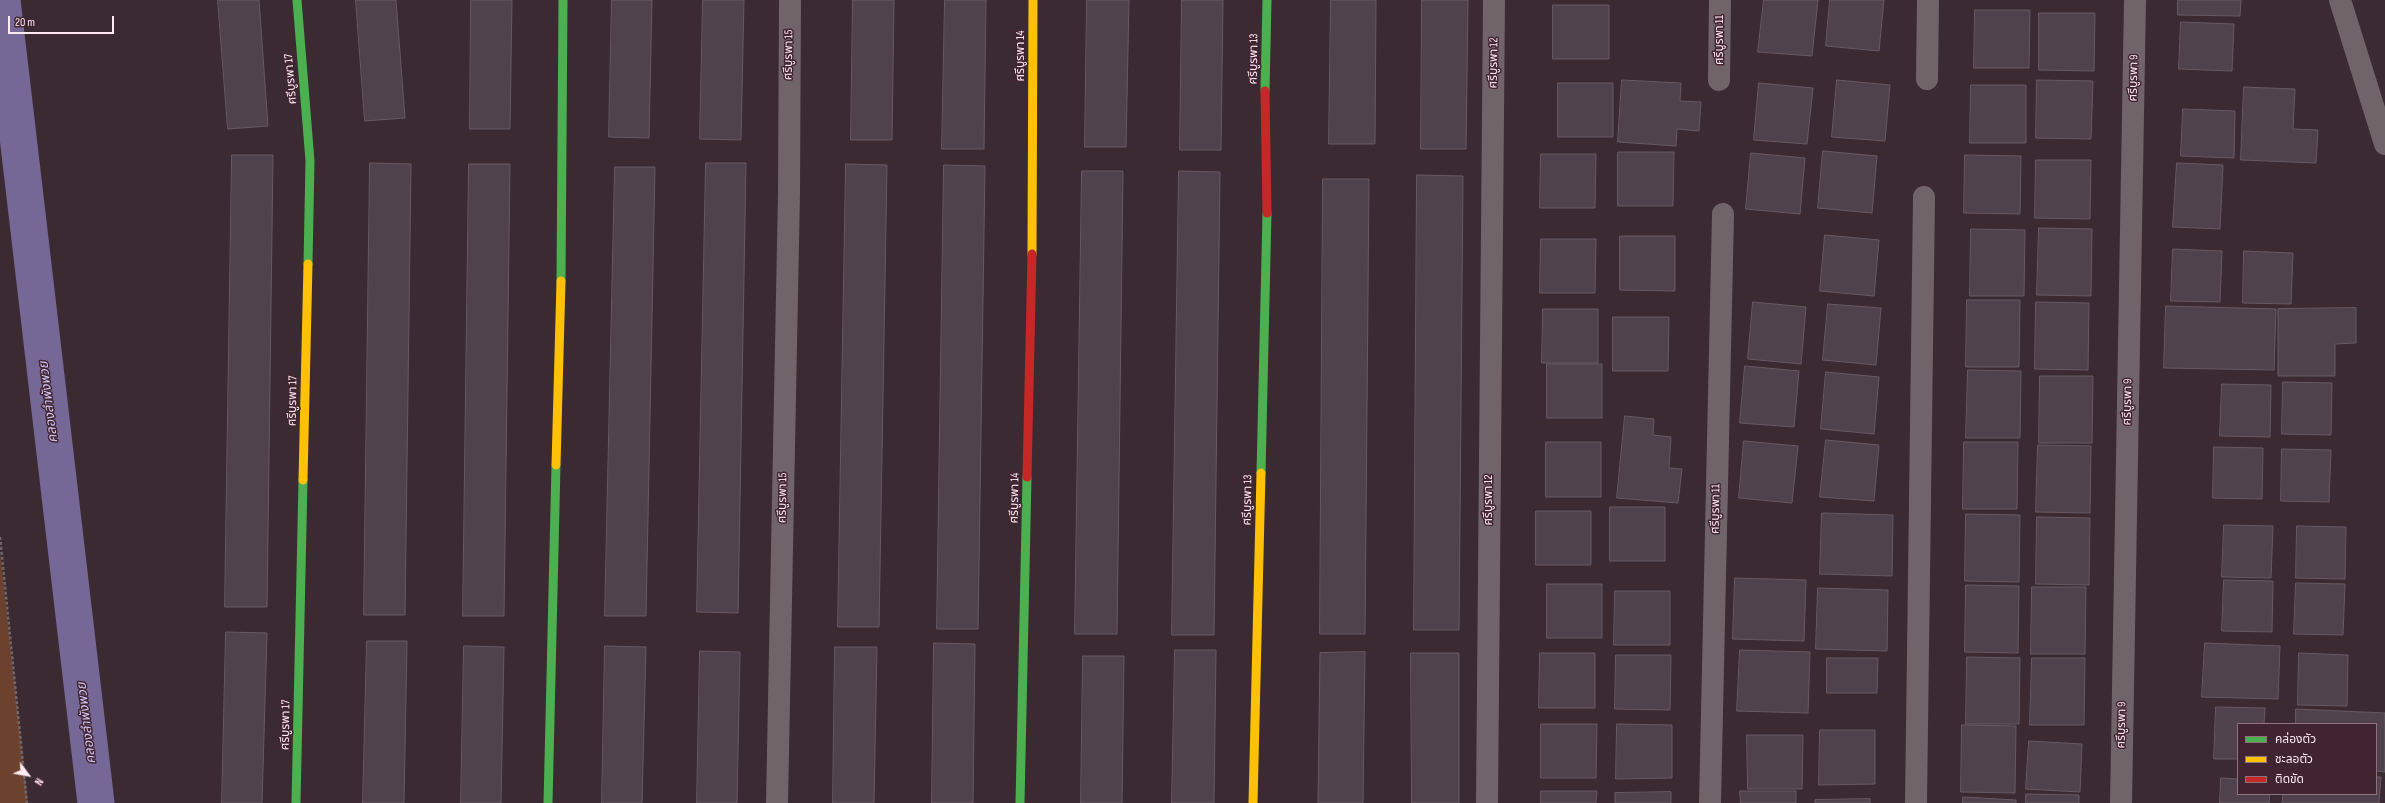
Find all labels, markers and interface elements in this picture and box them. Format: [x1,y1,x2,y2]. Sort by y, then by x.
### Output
scale bar [10,8,116,34]
text: 20 m [15,15,35,30]
street label: ศรีบูรพา 11 [1713,15,1727,65]
street label: ศรีบูรพา 15 [781,30,797,80]
street label: ศรีบูรพา 14 [1014,31,1028,81]
street label: ศรีบูรพา 13 [1246,33,1262,85]
street label: ศรีบูรพา 12 [1486,37,1502,89]
street label: ศรีบูรพา 17 [282,53,300,105]
street label: ศรีบูรพา 9 [2126,54,2142,102]
water label: คลองลำพังพวย [36,360,62,444]
street label: ศรีบูรพา 17 [285,376,301,426]
street label: ศรีบูรพา 9 [2120,378,2136,426]
street label: ศรีบูรพา 14 [1007,472,1023,524]
street label: ศรีบูรพา 15 [775,473,791,523]
street label: ศรีบูรพา 13 [1240,474,1256,526]
street label: ศรีบูรพา 12 [1482,475,1496,525]
street label: ศรีบูรพา 11 [1708,484,1724,534]
water label: คลองลำพังพวย [74,681,100,765]
street label: ศรีบูรพา 17 [278,700,294,750]
street label: ศรีบูรพา 9 [2114,701,2130,749]
legend [2237,723,2377,795]
text: คล่องตัว [2275,732,2316,747]
text: ชะลอตัว [2275,752,2313,767]
north arrow [8,755,48,795]
text: ติดขัด [2275,772,2304,787]
text: N [32,776,46,788]

